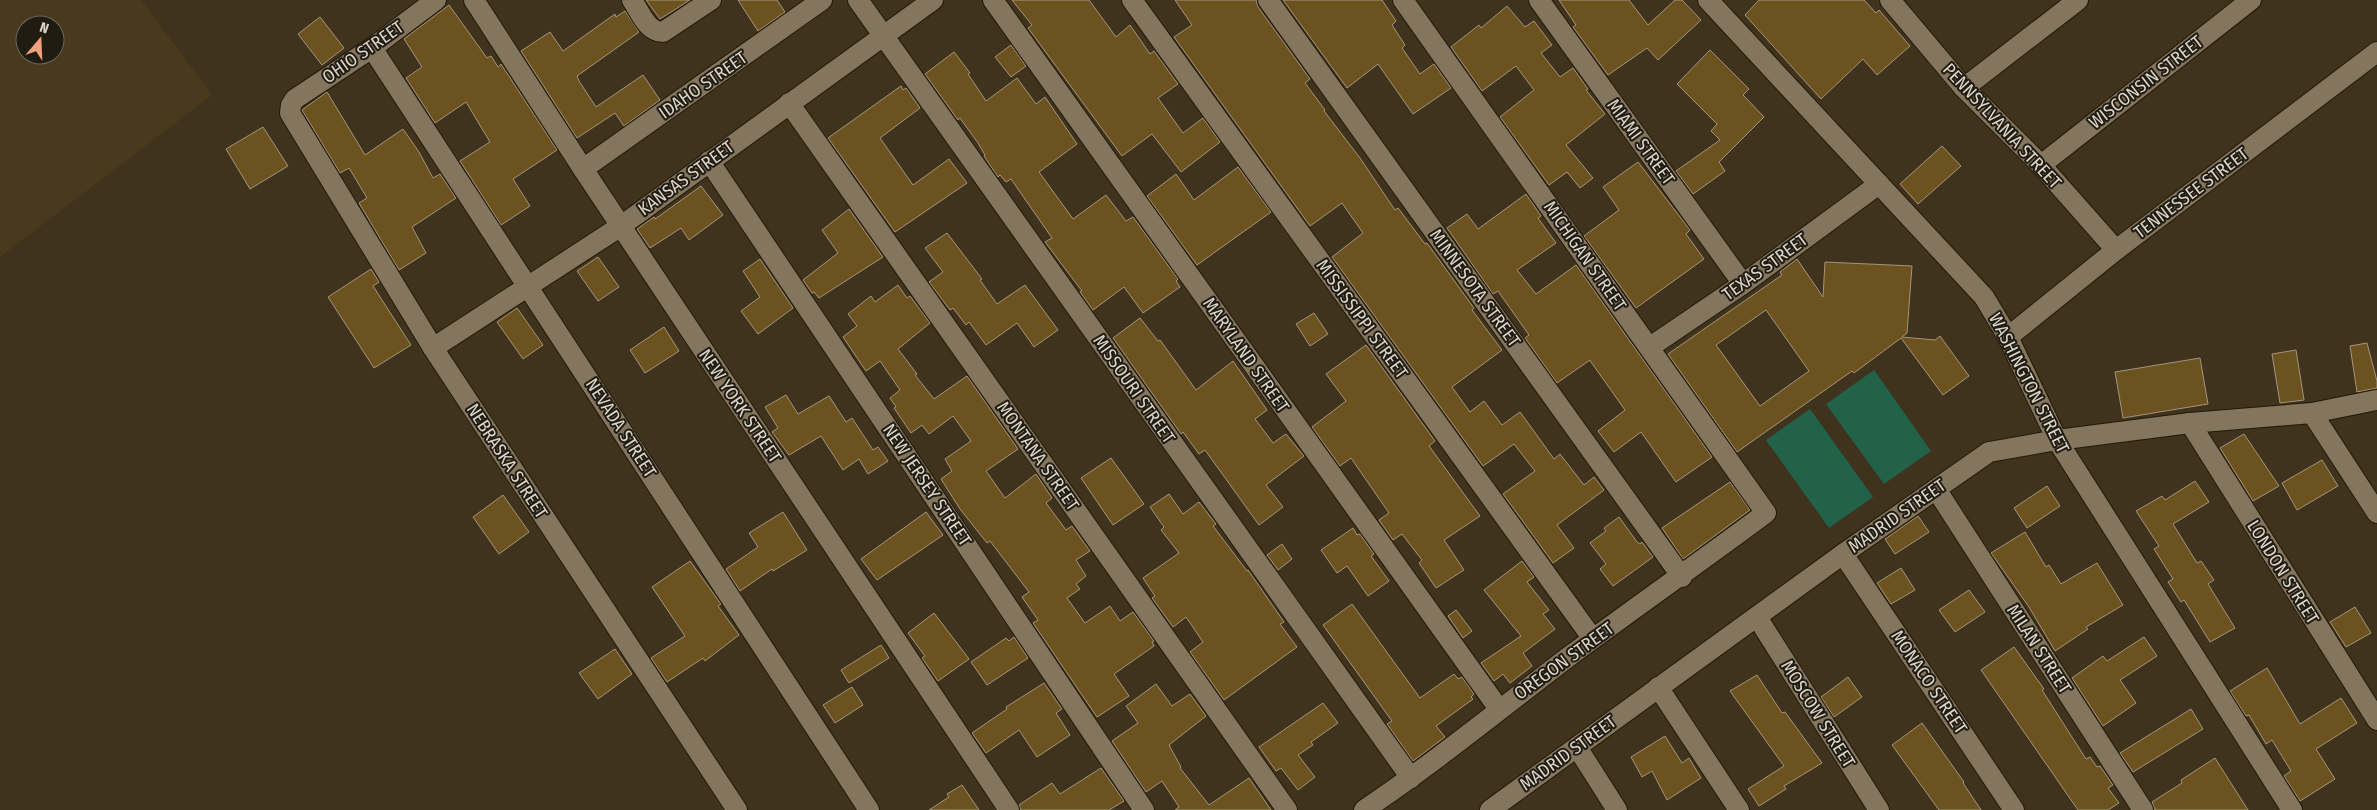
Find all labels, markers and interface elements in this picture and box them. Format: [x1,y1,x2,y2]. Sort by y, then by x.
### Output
north arrow [15,15,65,65]
street label: OHIO STREET [318,16,408,88]
text: N [37,19,51,38]
street label: WISCONSIN STREET [2085,30,2208,133]
street label: IDAHO STREET [655,46,752,123]
street label: PENNSYLVANIA STREET [1938,59,2066,194]
street label: MIAMI STREET [1603,95,1680,190]
street label: KANSAS STREET [634,135,739,220]
street label: TENNESSEE STREET [2129,142,2253,243]
street label: MICHIGAN STREET [1539,197,1631,316]
street label: MINNESOTA STREET [1425,225,1526,352]
street label: TEXAS STREET [1718,228,1812,305]
street label: MISSISSIPPI STREET [1311,255,1413,383]
street label: MARYLAND STREET [1198,293,1294,417]
street label: WASHINGTON STREET [1984,309,2074,457]
street label: MISSOURI STREET [1088,330,1180,448]
street label: NEW YORK STREET [694,345,786,468]
street label: NEVADA STREET [581,374,662,482]
street label: MONTANA STREET [992,397,1084,515]
street label: NEBRASKA STREET [462,399,553,523]
street label: NEW JERSEY STREET [878,420,976,551]
street label: MADRID STREET [1844,474,1950,558]
street label: LONDON STREET [2242,516,2324,629]
street label: MILAN STREET [2002,600,2076,698]
street label: OREGON STREET [1510,617,1619,705]
street label: MONACO STREET [1886,626,1972,739]
street label: MOSCOW STREET [1776,656,1860,772]
street label: MADRID STREET [1515,710,1621,795]

